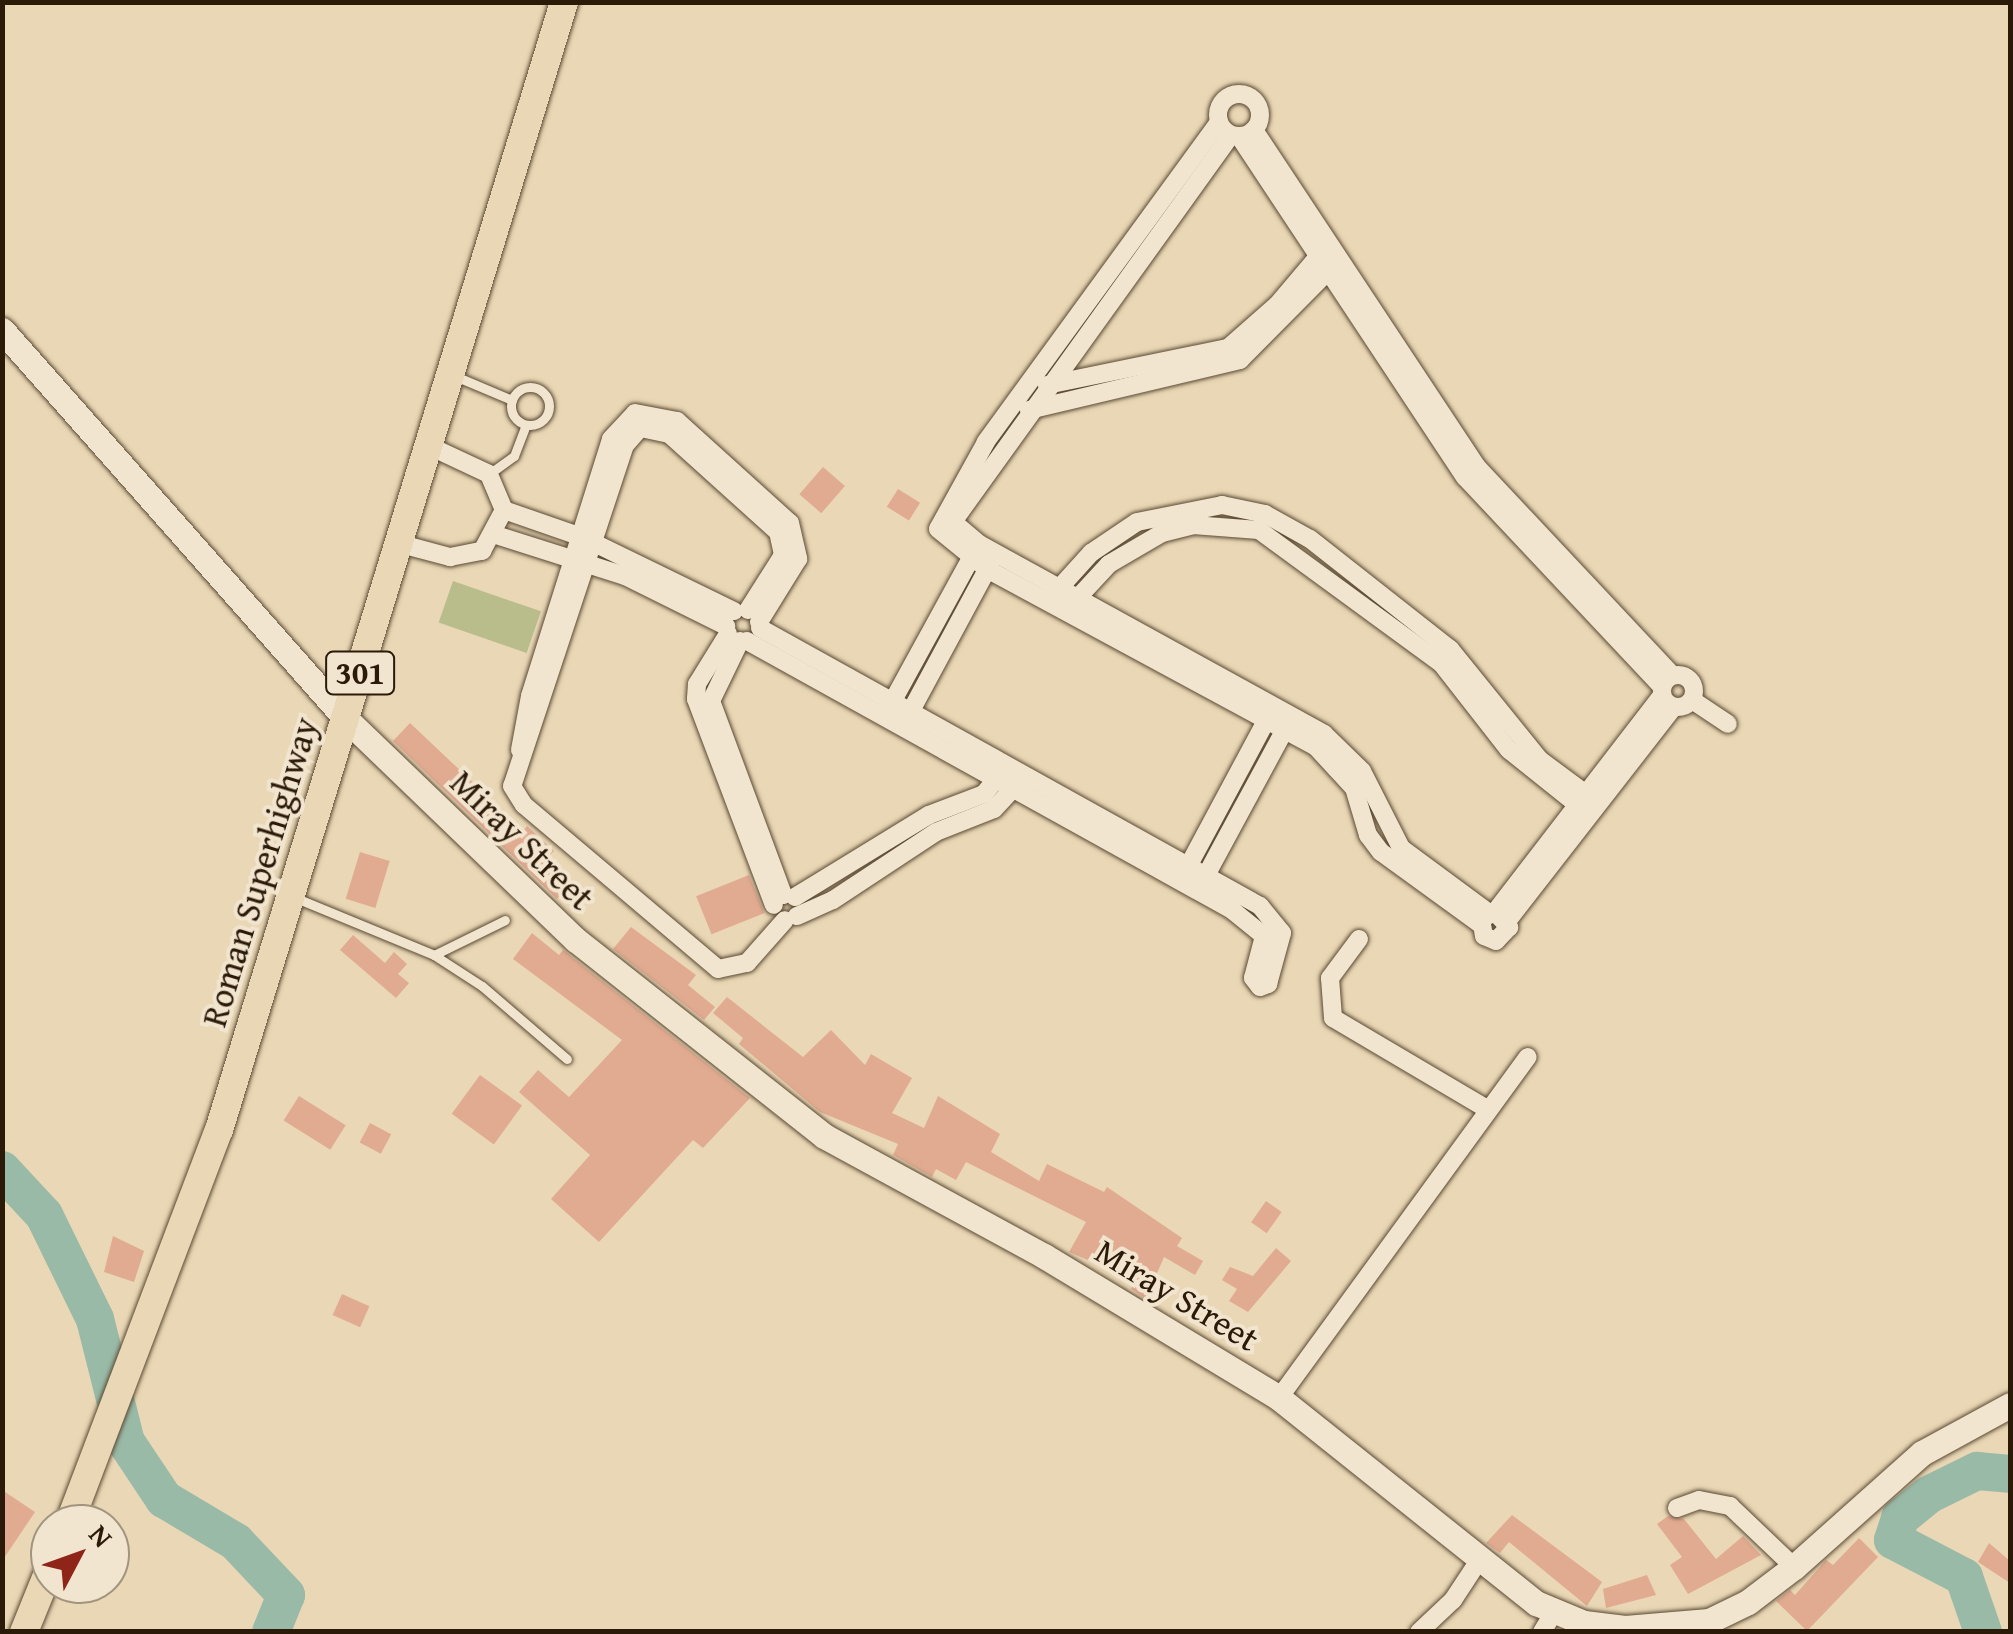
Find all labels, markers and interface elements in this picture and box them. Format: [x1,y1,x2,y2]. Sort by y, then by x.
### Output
road number: 301 [325,646,395,700]
street label: Roman Superhighway [193,712,327,1032]
street label: Miray Street [442,761,602,919]
street label: Miray Street [1088,1230,1266,1360]
north arrow [30,1504,130,1604]
text: N [80,1515,123,1556]

